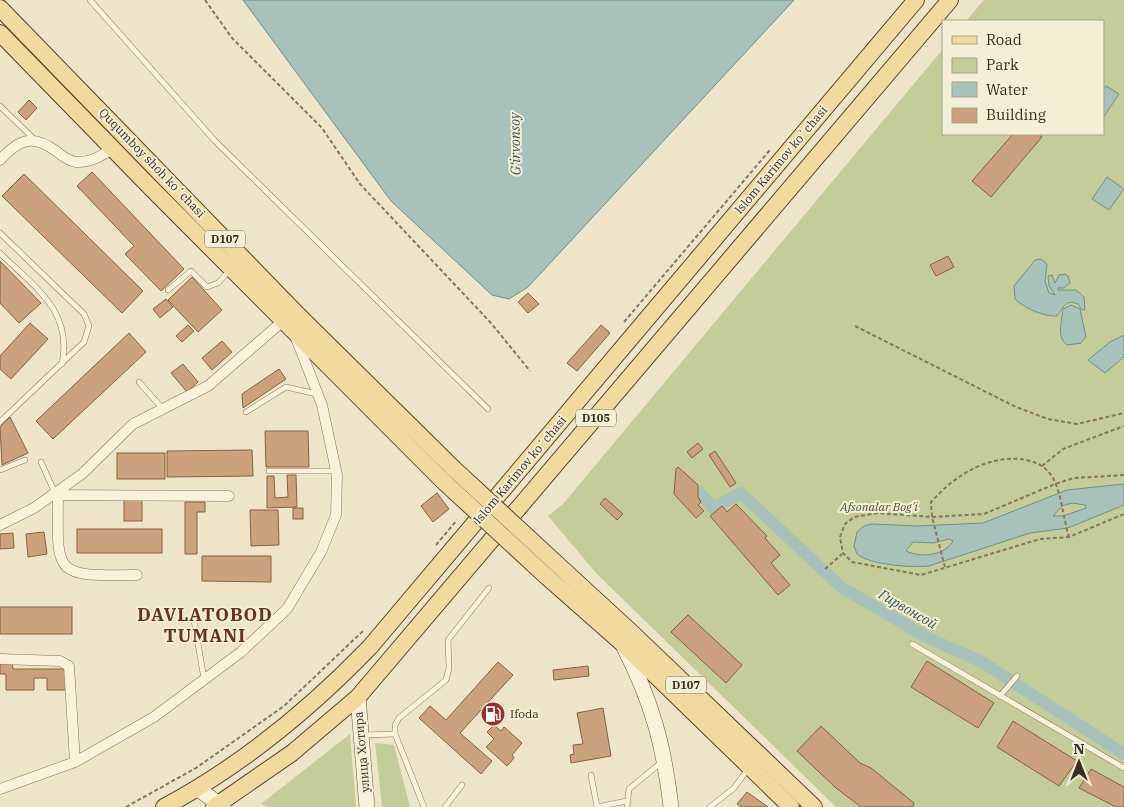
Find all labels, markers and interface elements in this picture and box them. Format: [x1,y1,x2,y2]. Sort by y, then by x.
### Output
legend [942,20,1104,135]
text: Road [986,30,1022,49]
text: Park [986,55,1019,74]
text: Water [986,80,1028,99]
street label: Islom Karimov koʻchasi [731,102,830,217]
street label: Ququmboy shoh koʻchasi [96,105,209,221]
text: Building [986,105,1046,124]
water label: G‘irvonsoy [505,111,525,175]
road number: D107 [205,230,245,248]
road number: D105 [576,409,616,426]
street label: Islom Karimov koʻchasi [470,412,569,527]
park label: Afsonalar Bog'i [839,499,918,514]
water label: Гирвонсой [875,585,941,633]
district label: DAVLATOBOD TUMANI [137,603,273,647]
road number: D107 [666,676,706,694]
fuel station icon: Ifoda [480,701,506,727]
place label: Ifoda [510,706,539,721]
street label: улица Хотира [350,711,373,793]
north arrow [1054,737,1104,787]
text: N [1073,740,1085,758]

